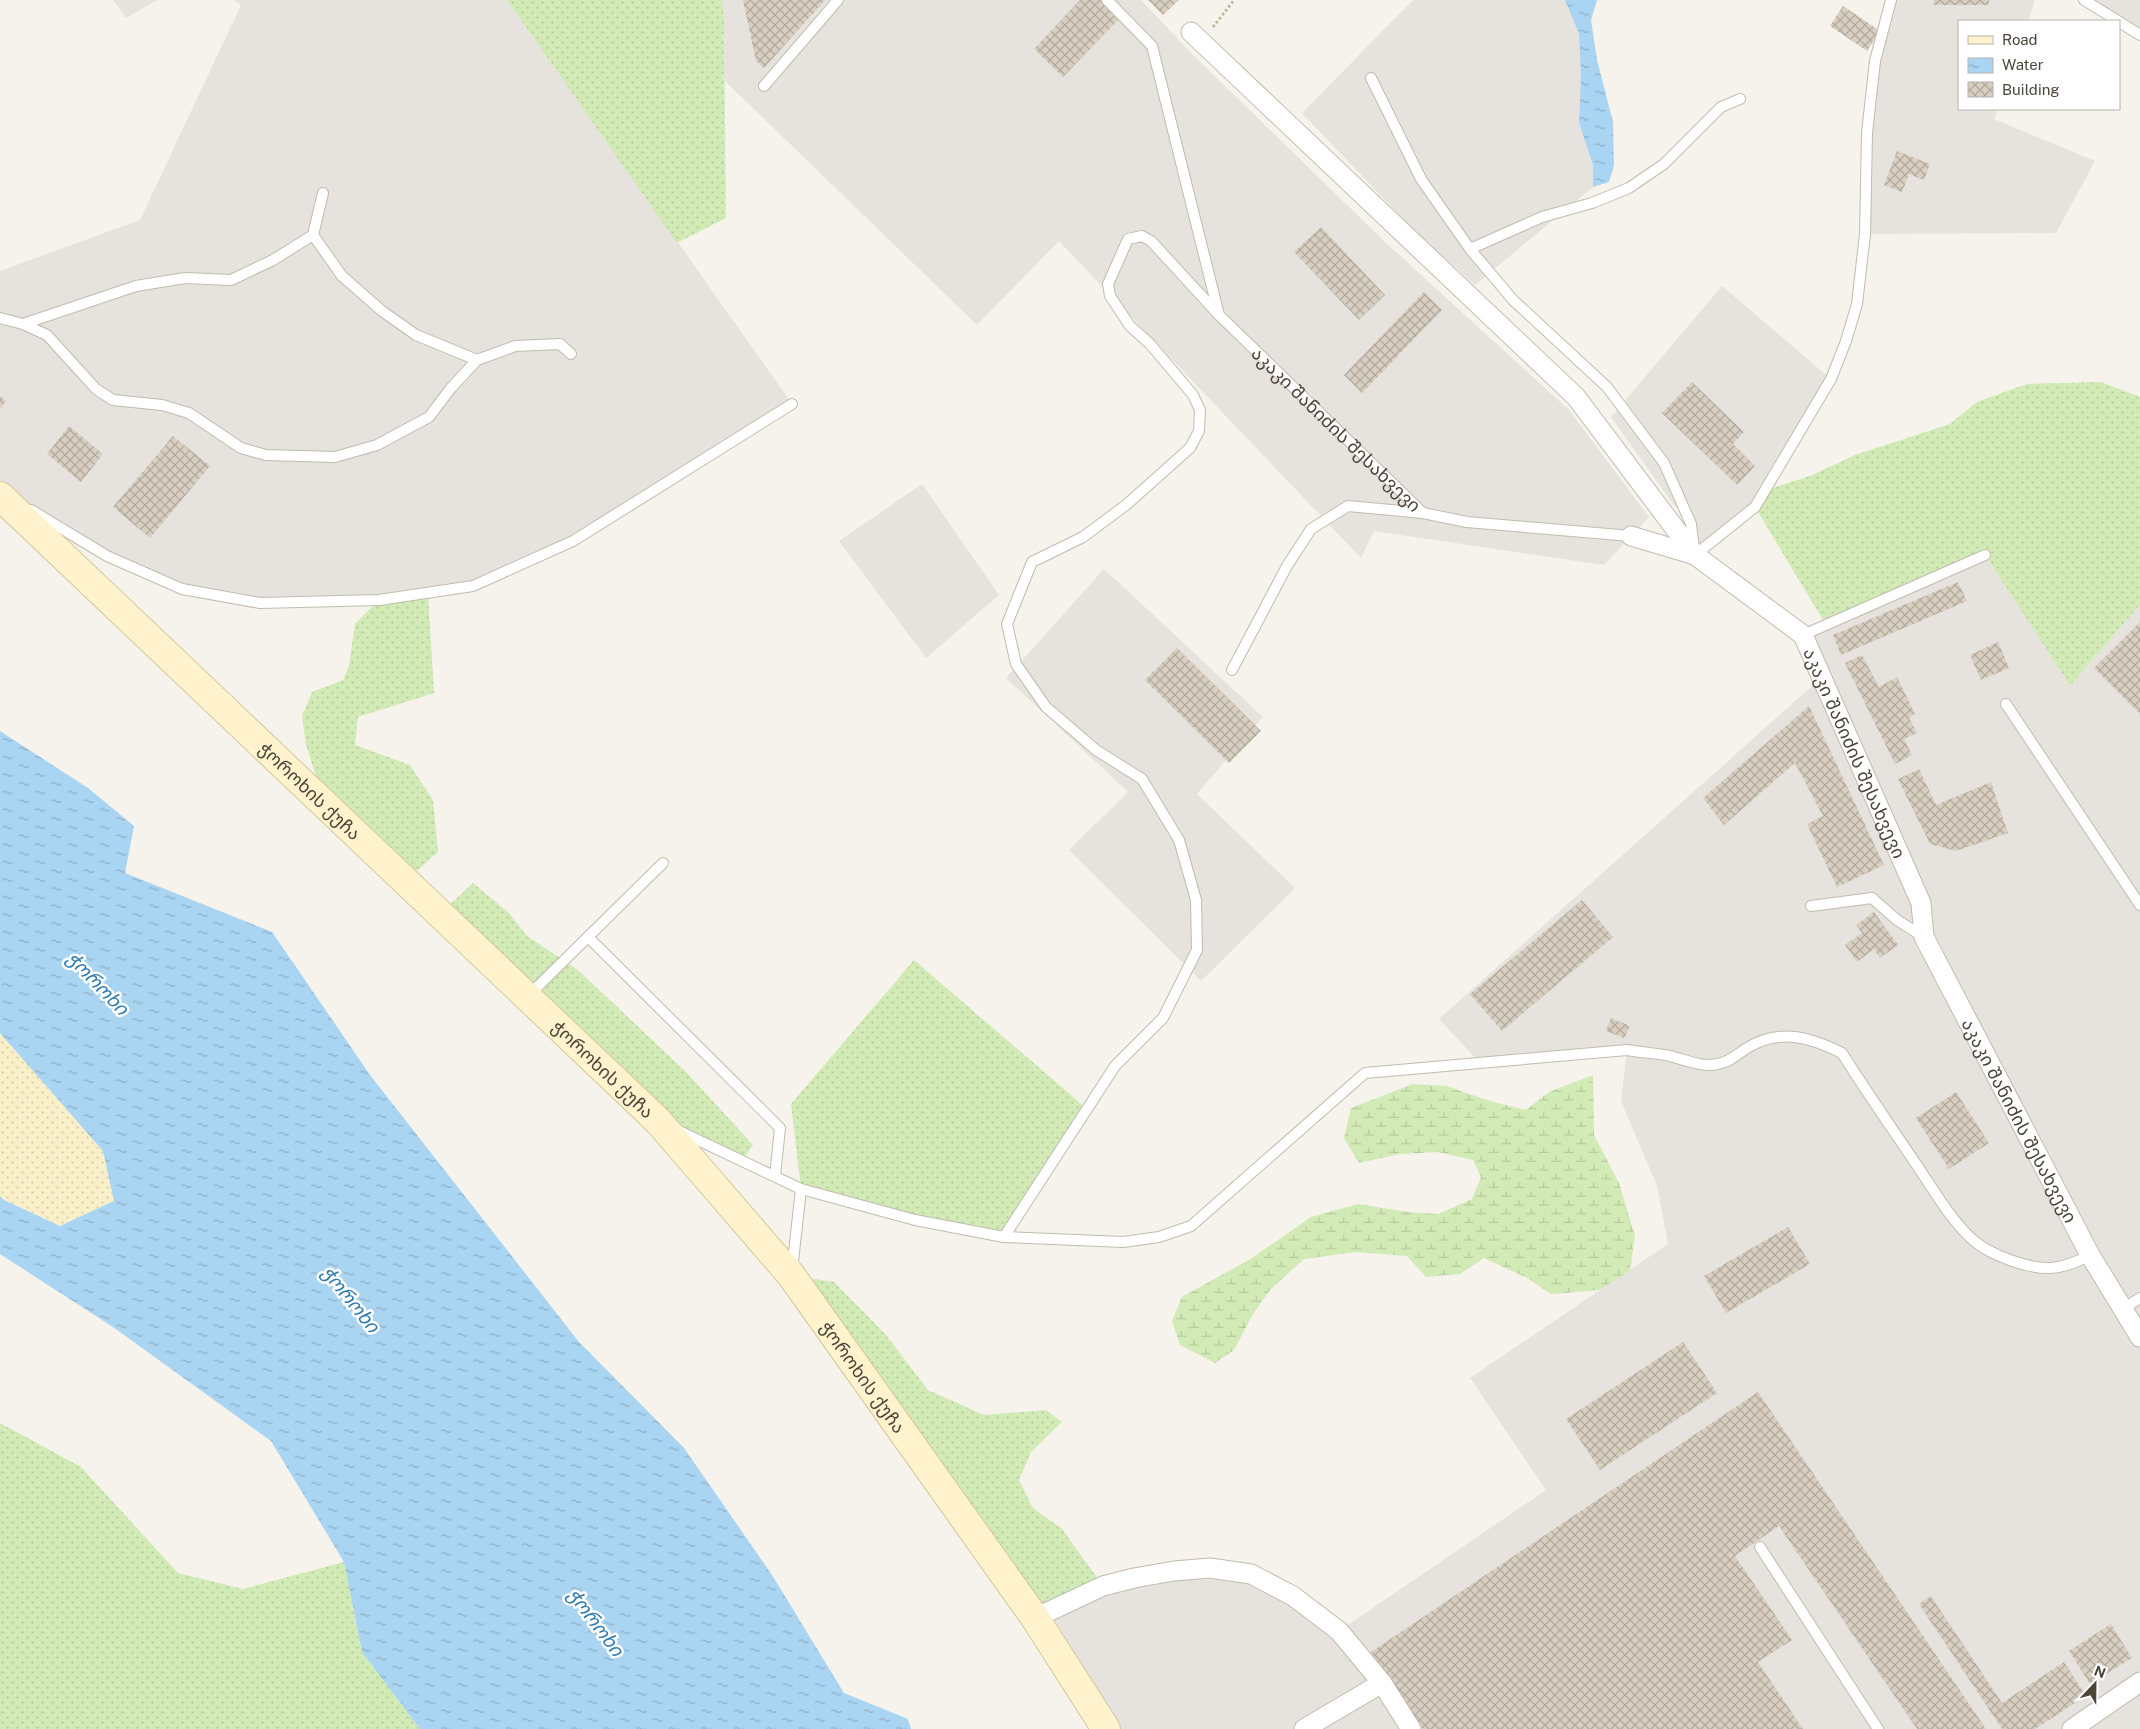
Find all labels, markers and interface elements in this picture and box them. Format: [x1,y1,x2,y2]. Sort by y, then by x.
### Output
legend [1958,20,2120,110]
text: Road [2002,31,2038,48]
text: Water [2002,56,2044,73]
text: Building [2002,81,2060,98]
street label: აკაკი შანიძის შესახვევი [1248,342,1425,516]
street label: აკაკი შანიძის შესახვევი [1799,645,1910,861]
street label: ჭოროხის ქუჩა [254,738,365,844]
water label: ჭოროხი [62,947,134,1021]
street label: აკაკი შანიძის შესახვევი [1958,1015,2082,1226]
street label: ჭოროხის ქუჩა [547,1016,658,1122]
water label: ჭოროხი [317,1261,385,1338]
street label: ჭოროხის ქუჩა [816,1317,910,1437]
water label: ჭოროხი [563,1584,629,1662]
north arrow [2070,1659,2120,1709]
text: N [2092,1662,2108,1681]

